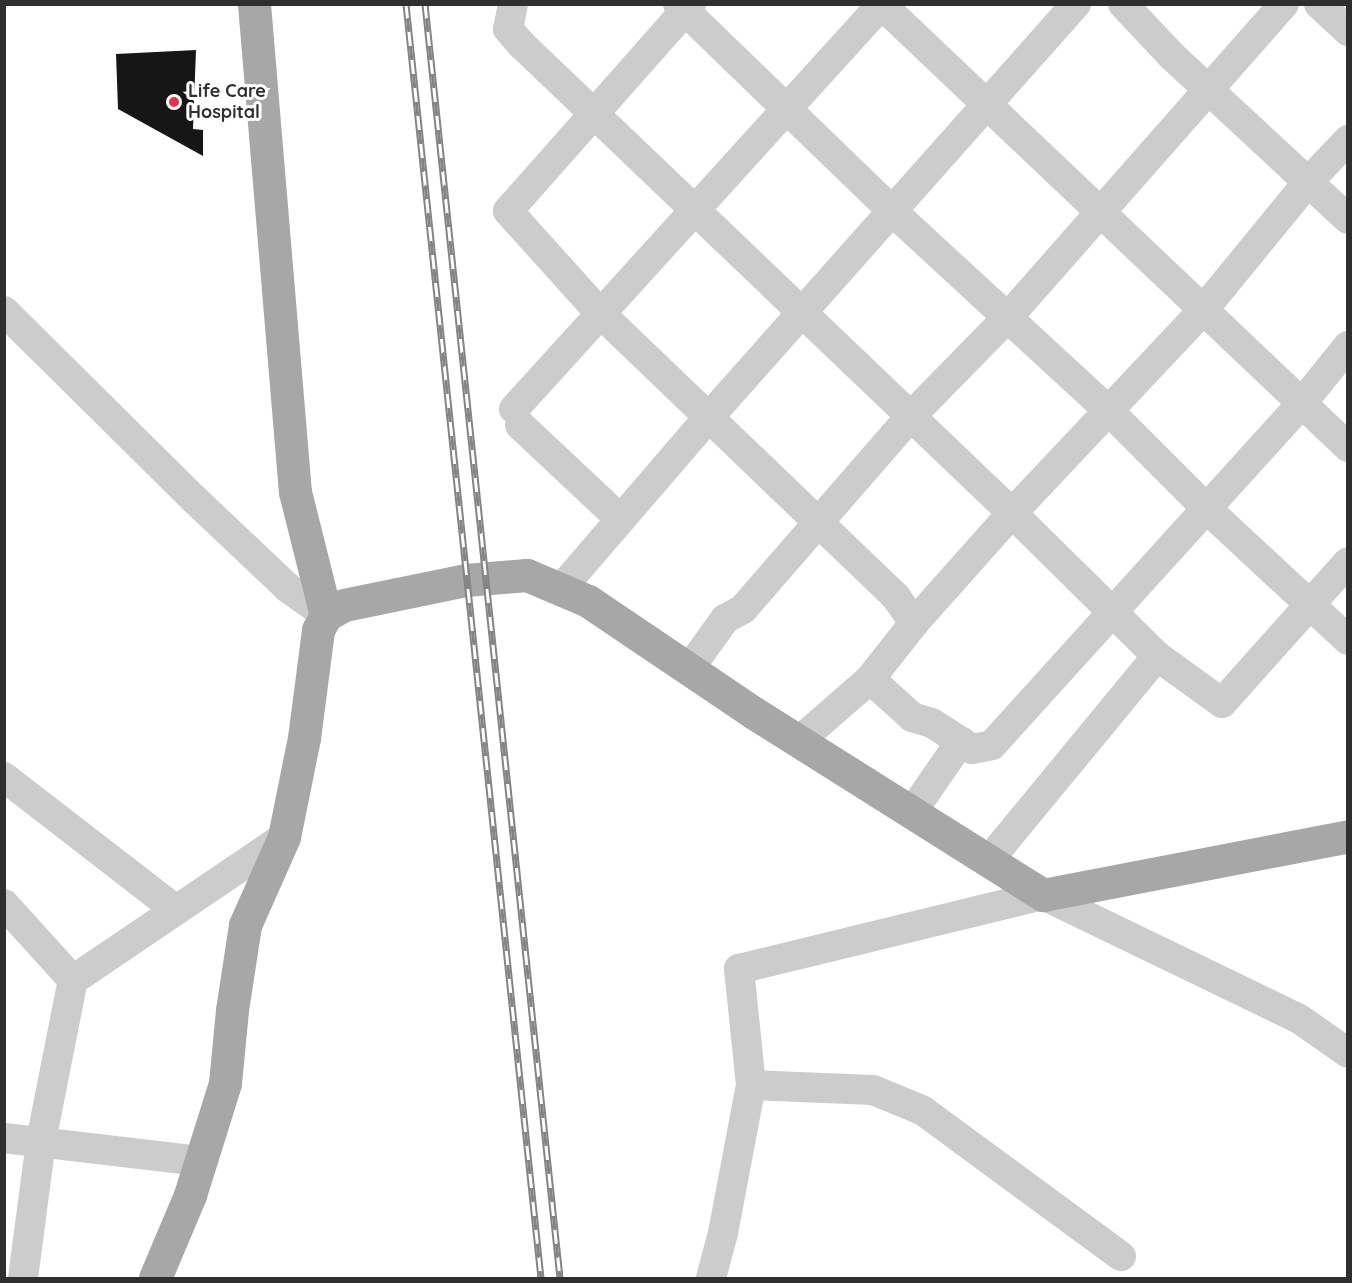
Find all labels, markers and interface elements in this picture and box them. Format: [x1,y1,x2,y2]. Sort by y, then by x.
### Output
place label: Life Care Hospital [188,81,266,124]
marker: Life Care Hospital [165,93,183,111]

